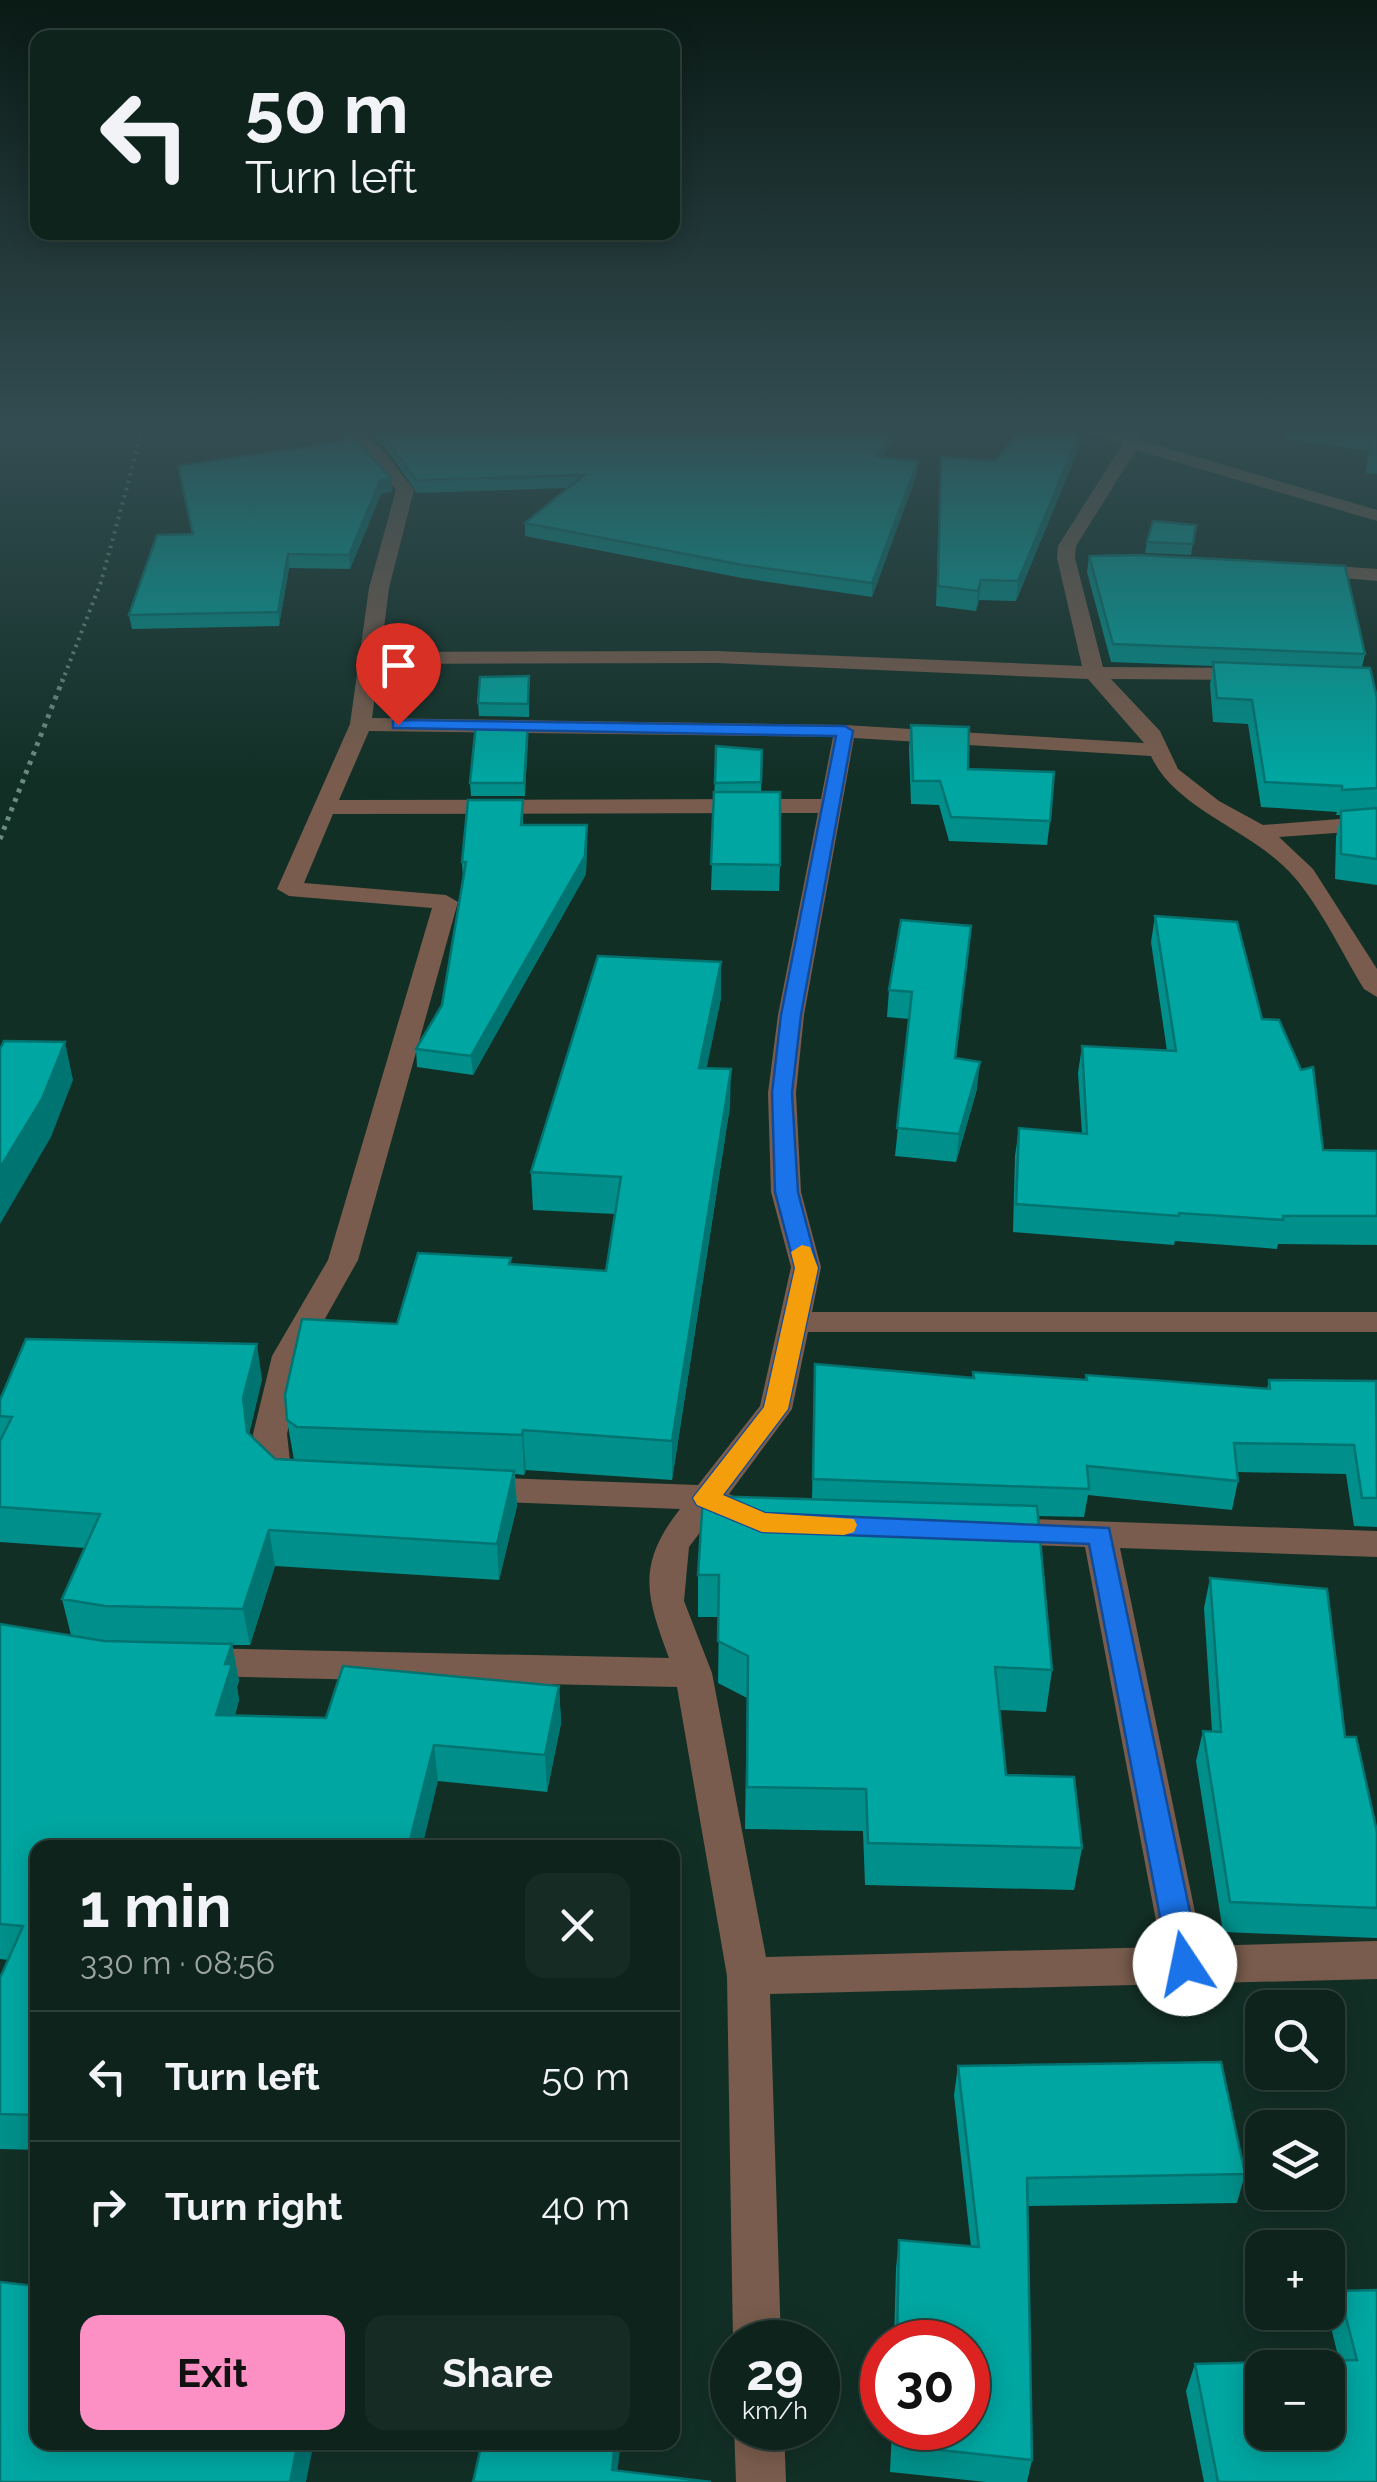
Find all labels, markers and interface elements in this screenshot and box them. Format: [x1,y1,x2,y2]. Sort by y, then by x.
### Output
text: 50 m [245,67,409,149]
icon: left [80,70,210,200]
text: Turn left [245,151,417,204]
pin [356,623,441,726]
icon: arrive [371,638,426,693]
text: 1 min [80,1871,231,1941]
button: close [525,1873,630,1978]
position arrow [1133,1912,1237,2016]
text: 330 m · 08:56 [80,1944,275,1981]
map controls [1245,1990,1345,2450]
button: search [1245,1990,1345,2090]
icon: left [80,2049,135,2104]
text: Turn left [165,2054,320,2099]
text: 50 m [541,2054,630,2099]
button: layers [1245,2110,1345,2210]
icon: right [80,2179,135,2234]
text: Turn right [165,2184,342,2229]
text: 40 m [541,2184,630,2229]
button: + [1245,2230,1345,2330]
button: Exit [80,2315,345,2430]
button: Share [365,2315,630,2430]
speed limit sign: 30 [860,2320,990,2450]
text: 29 [746,2343,804,2402]
button: − [1245,2350,1345,2450]
text: km/h [742,2395,808,2425]

